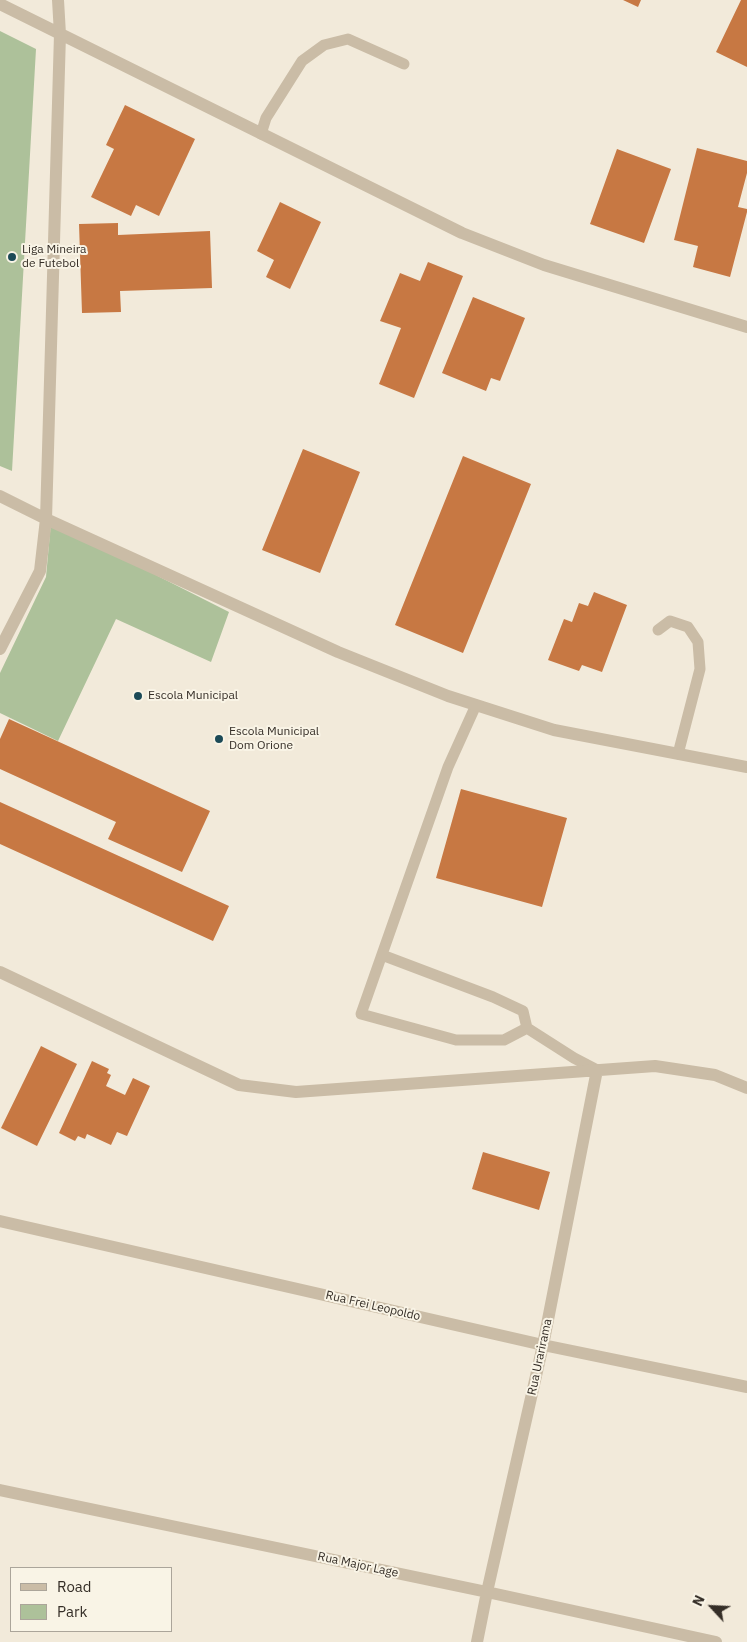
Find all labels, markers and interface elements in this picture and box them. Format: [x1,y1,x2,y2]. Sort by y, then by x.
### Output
place label: Liga Mineira de Futebol [22,243,86,271]
marker: Liga Mineira de Futebol [6,251,18,263]
place label: Escola Municipal [148,689,238,703]
marker: Escola Municipal [132,690,144,702]
place label: Escola Municipal Dom Orione [229,725,319,753]
marker: Escola Municipal Dom Orione [213,733,225,745]
street label: Rua Frei Leopoldo [324,1288,422,1324]
street label: Rua Urarirama [525,1318,555,1396]
street label: Rua Major Lage [316,1549,400,1581]
legend [10,1567,172,1632]
text: Road [57,1577,92,1596]
north arrow [687,1582,737,1632]
text: N [688,1592,709,1609]
text: Park [57,1602,87,1621]

